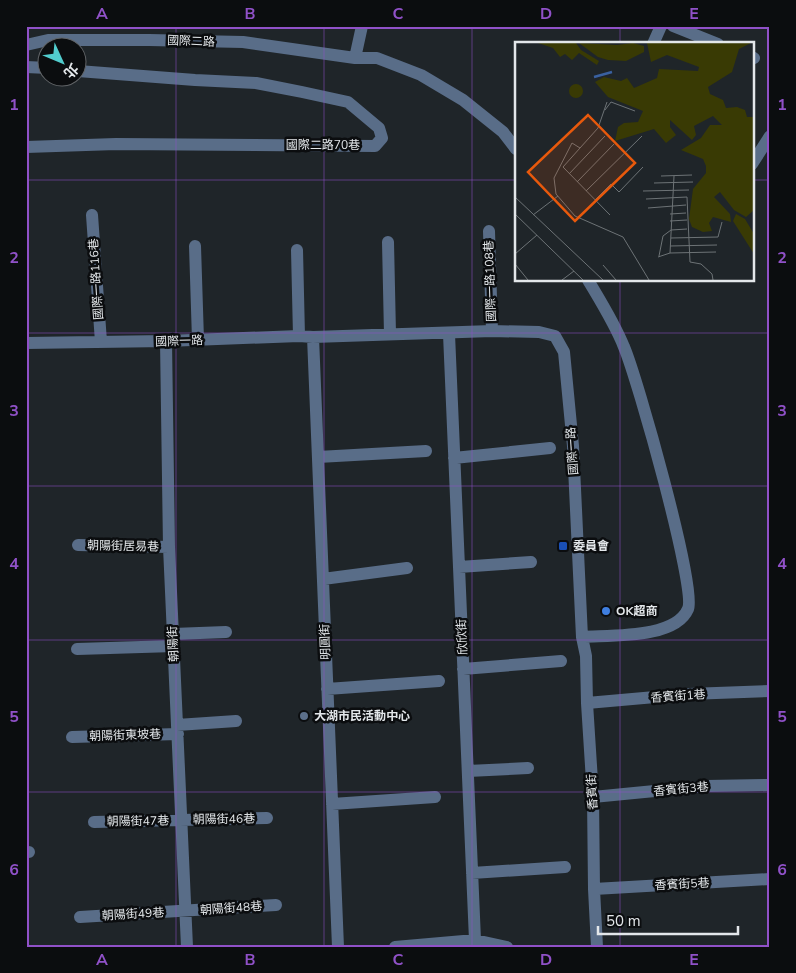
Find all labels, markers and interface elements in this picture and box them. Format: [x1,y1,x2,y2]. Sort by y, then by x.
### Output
text: A [96,3,108,25]
text: B [244,3,256,25]
text: C [393,3,404,25]
text: D [540,3,552,25]
text: E [689,3,699,25]
street label: 國際二路 [167,32,215,50]
north arrow [38,38,88,88]
inset map [515,42,754,281]
text: 北 [59,59,83,82]
text: 1 [9,94,19,116]
text: 1 [777,94,787,116]
street label: 國際二路70巷 [286,137,360,153]
street label: 國際一路116巷 [85,238,107,320]
street label: 國際一路108巷 [481,240,499,322]
text: 2 [9,247,19,269]
text: 2 [777,247,787,269]
street label: 國際一路 [155,332,203,350]
text: 3 [9,400,19,422]
text: 3 [777,400,787,422]
street label: 國際一路 [562,426,582,476]
street label: 朝陽街居易巷 [87,537,159,555]
place label: 委員會 [573,538,609,554]
marker: 委員會 [557,540,569,552]
text: 4 [9,553,19,575]
text: 4 [777,553,787,575]
place label: OK超商 [616,603,657,619]
marker: OK超商 [600,605,612,617]
street label: 欣欣街 [453,619,471,655]
street label: 明圓街 [316,624,334,660]
street label: 朝陽街 [164,626,182,662]
street label: 香賓街1巷 [650,686,706,706]
text: 5 [9,706,19,728]
text: 5 [777,706,787,728]
place label: 大湖市民活動中心 [314,708,410,724]
marker: 大湖市民活動中心 [298,710,310,722]
street label: 朝陽街東坡巷 [89,726,161,744]
street label: 香賓街 [583,774,601,810]
street label: 香賓街3巷 [653,779,709,799]
street label: 朝陽街46巷 [193,810,255,828]
street label: 朝陽街47巷 [107,812,169,830]
text: 6 [9,859,19,881]
text: 6 [777,859,787,881]
street label: 香賓街5巷 [654,875,710,893]
street label: 朝陽街48巷 [199,898,263,918]
scale bar [598,903,738,935]
street label: 朝陽街49巷 [101,904,165,924]
text: 50 m [606,911,641,931]
text: A [96,949,108,971]
text: B [244,949,256,971]
text: C [393,949,404,971]
text: D [540,949,552,971]
text: E [689,949,699,971]

